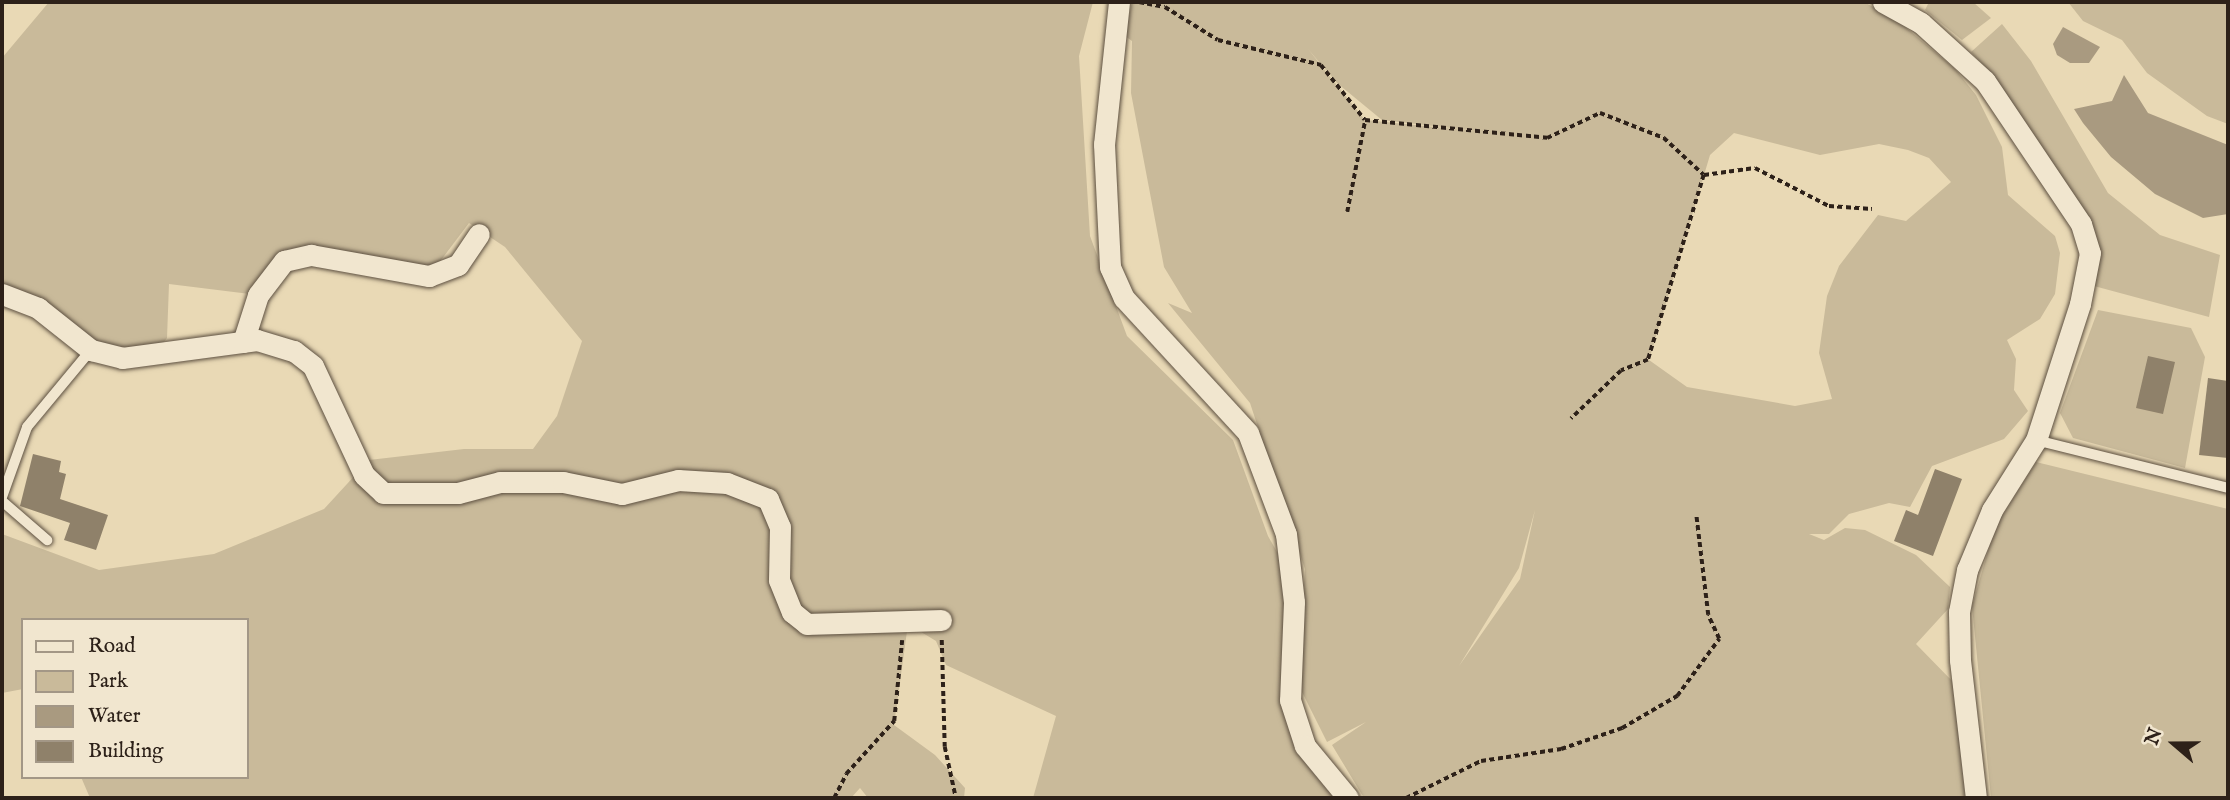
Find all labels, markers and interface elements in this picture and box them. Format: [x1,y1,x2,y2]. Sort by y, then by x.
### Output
legend [21,618,248,779]
text: Road [88,633,135,660]
text: Park [88,668,128,695]
text: Water [88,703,140,730]
north arrow [2139,709,2209,779]
text: N [2140,725,2168,749]
text: Building [88,738,163,765]

